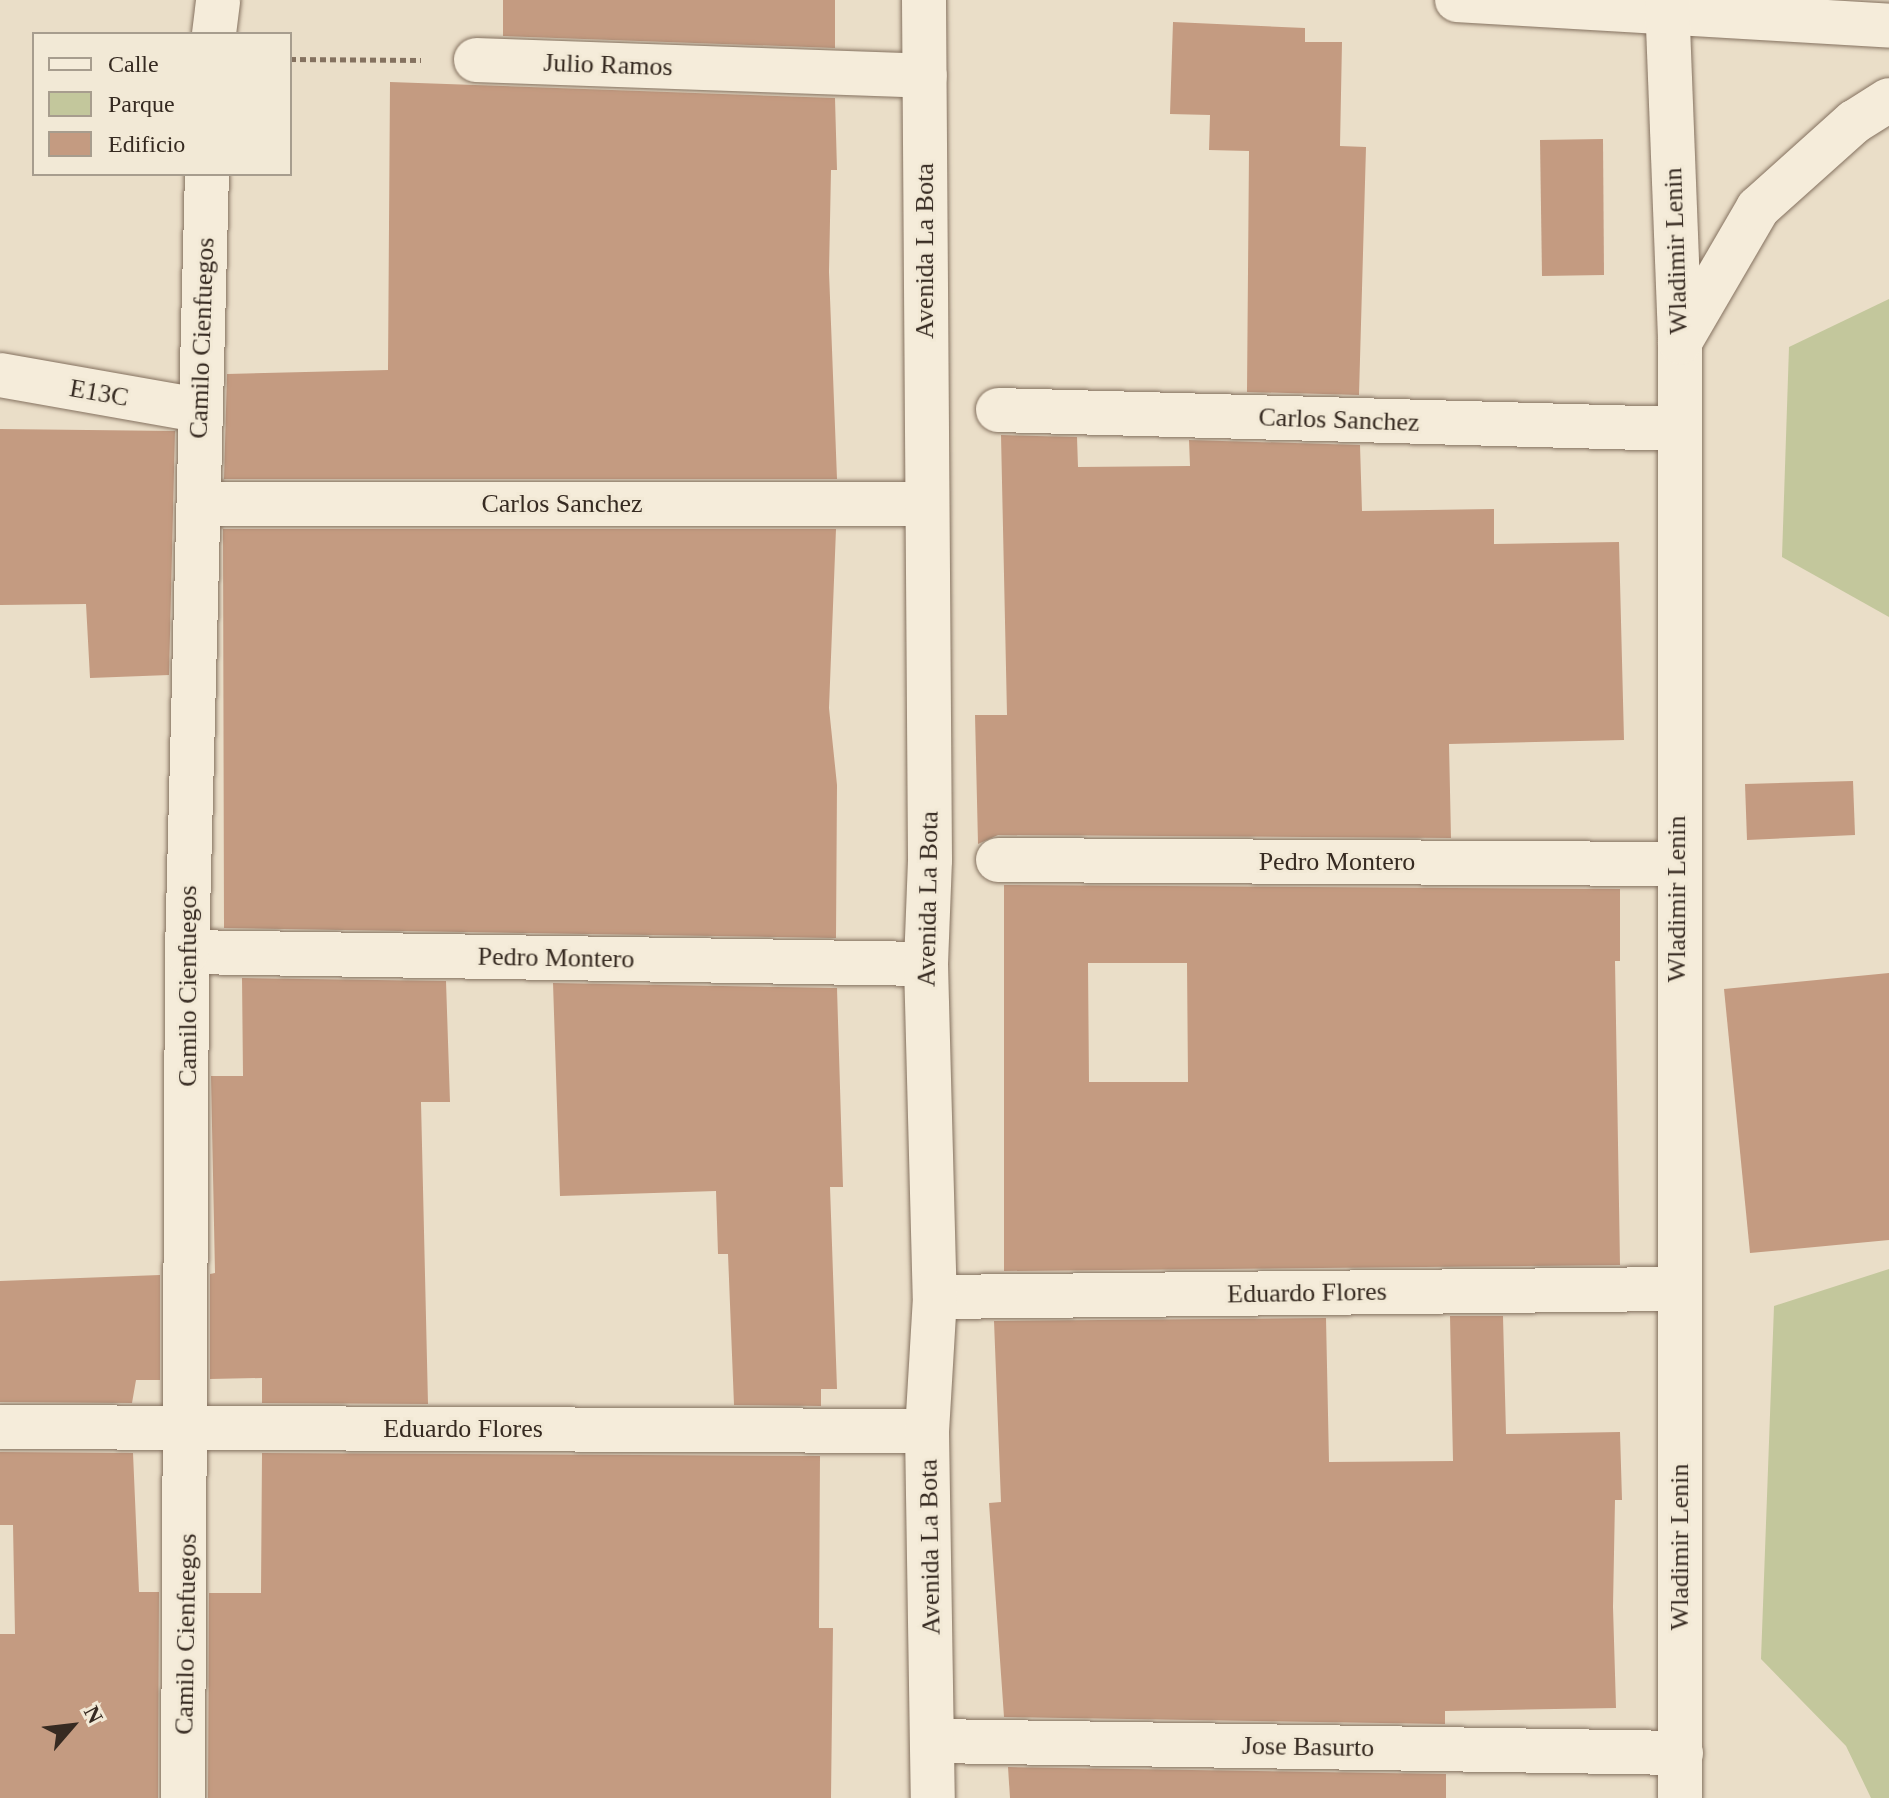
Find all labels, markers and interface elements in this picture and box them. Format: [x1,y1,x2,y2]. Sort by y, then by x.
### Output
legend [32,32,292,176]
street label: Julio Ramos [543,47,673,83]
text: Calle [108,51,159,77]
text: Parque [108,91,175,117]
text: Edificio [108,131,185,157]
street label: Avenida La Bota [909,163,941,339]
street label: Wladimir Lenin [1657,167,1695,335]
street label: Camilo Cienfuegos [183,237,221,439]
street label: E13C [67,372,131,414]
street label: Carlos Sanchez [1258,402,1420,438]
street label: Carlos Sanchez [481,488,643,520]
street label: Avenida La Bota [911,811,945,987]
street label: Wladimir Lenin [1661,816,1693,982]
street label: Pedro Montero [1259,846,1415,878]
street label: Camilo Cienfuegos [172,885,204,1087]
street label: Pedro Montero [477,941,635,975]
street label: Eduardo Flores [1227,1276,1387,1310]
street label: Eduardo Flores [383,1413,543,1445]
street label: Avenida La Bota [913,1459,947,1635]
street label: Wladimir Lenin [1664,1464,1696,1630]
street label: Camilo Cienfuegos [169,1533,203,1735]
north arrow [32,1686,112,1766]
text: N [79,1702,108,1727]
street label: Jose Basurto [1242,1730,1374,1764]

